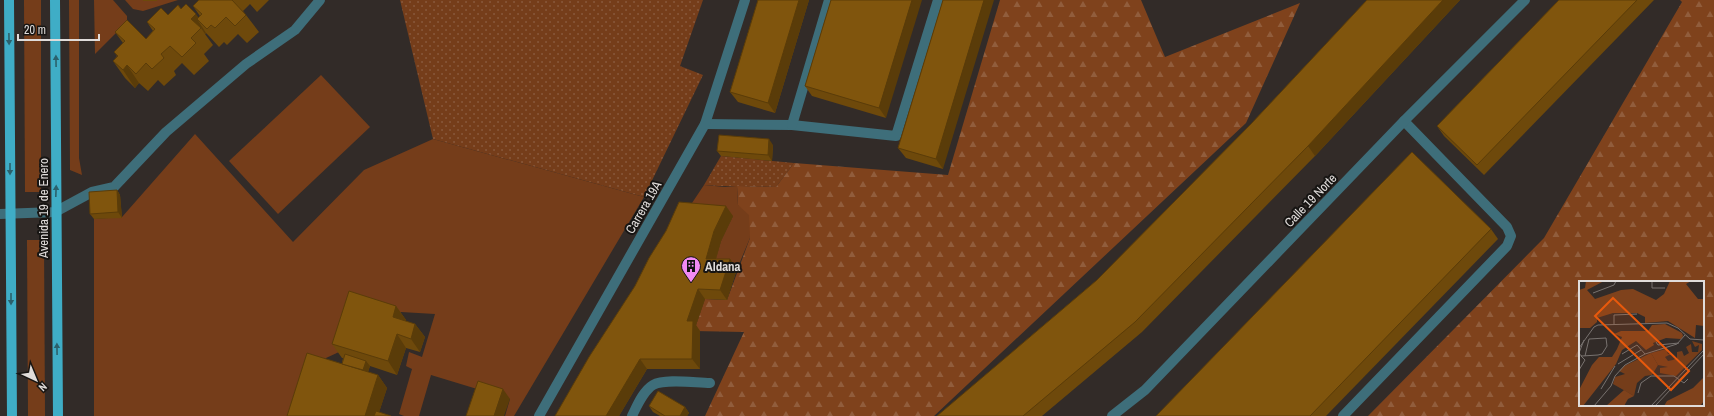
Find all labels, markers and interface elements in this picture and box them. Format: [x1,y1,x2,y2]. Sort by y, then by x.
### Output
scale bar [18,16,99,42]
text: 20 m [24,22,46,38]
one-way arrow [6,33,12,46]
one-way arrow [53,54,59,67]
street label: Avenida 19 de Enero [35,158,52,259]
one-way arrow [7,163,13,176]
street label: Calle 19 Norte [1281,170,1340,231]
street label: Carrera 19A [622,177,666,237]
one-way arrow [53,184,59,197]
building icon: Aldana [680,255,702,283]
place label: Aldana [705,258,741,275]
inset map [1579,281,1704,406]
one-way arrow [8,293,14,306]
one-way arrow [54,342,60,355]
north arrow [16,360,56,400]
text: N [36,380,50,394]

